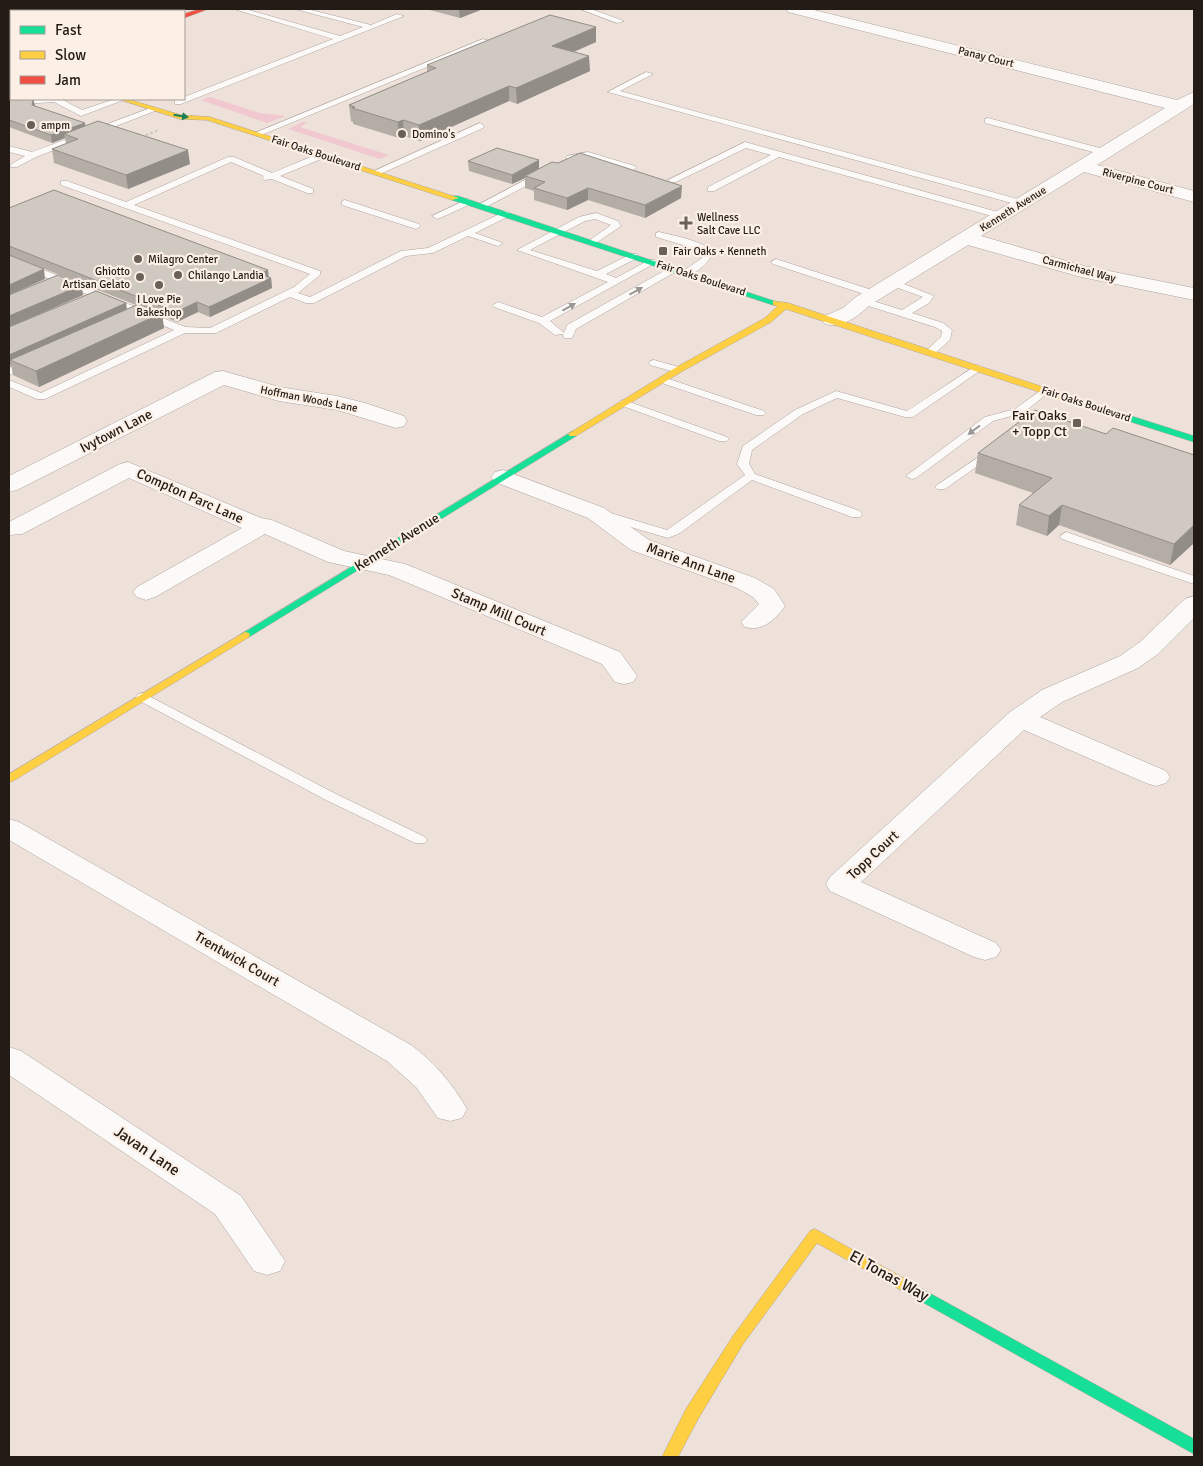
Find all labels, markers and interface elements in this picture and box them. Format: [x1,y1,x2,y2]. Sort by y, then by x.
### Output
legend [10,10,185,100]
text: Fast [55,21,82,39]
street label: Panay Court [957,44,1015,70]
text: Slow [55,46,86,64]
text: Jam [55,71,81,89]
one-way arrow [173,113,189,121]
marker: ampm [25,119,37,131]
place label: ampm [41,119,70,132]
marker: Domino's [396,128,408,140]
place label: Domino's [412,128,456,141]
street label: Fair Oaks Boulevard [270,132,362,174]
street label: Riverpine Court [1101,165,1175,197]
street label: Kenneth Avenue [977,183,1049,235]
place label: Wellness Salt Cave LLC [697,211,761,237]
marker: Wellness Salt Cave LLC [679,216,693,230]
marker: Fair Oaks + Kenneth [657,245,669,257]
place label: Fair Oaks + Kenneth [673,245,766,258]
marker: Milagro Center [132,253,144,265]
place label: Milagro Center [148,253,218,266]
street label: Carmichael Way [1041,253,1118,285]
street label: Fair Oaks Boulevard [655,257,747,299]
place label: Ghiotto Artisan Gelato [63,265,130,291]
marker: Chilango Landia [172,269,184,281]
place label: Chilango Landia [188,269,264,282]
marker: Ghiotto Artisan Gelato [134,271,146,283]
marker: I Love Pie Bakeshop [153,279,165,291]
one-way arrow [629,286,642,295]
place label: I Love Pie Bakeshop [136,293,182,319]
one-way arrow [562,303,577,311]
street label: Hoffman Woods Lane [259,383,359,415]
street label: Fair Oaks Boulevard [1040,383,1132,425]
street label: Ivytown Lane [77,406,155,456]
place label: Fair Oaks + Topp Ct [1012,407,1067,440]
marker: Fair Oaks + Topp Ct [1071,417,1083,429]
one-way arrow [968,425,981,435]
street label: Compton Parc Lane [134,465,246,527]
street label: Kenneth Avenue [351,509,443,575]
street label: Marie Ann Lane [644,539,738,587]
street label: Stamp Mill Court [449,584,549,640]
street label: Topp Court [844,827,902,883]
street label: Trentwick Court [192,928,283,990]
street label: Javan Lane [110,1122,184,1180]
street label: El Tonas Way [846,1246,933,1306]

